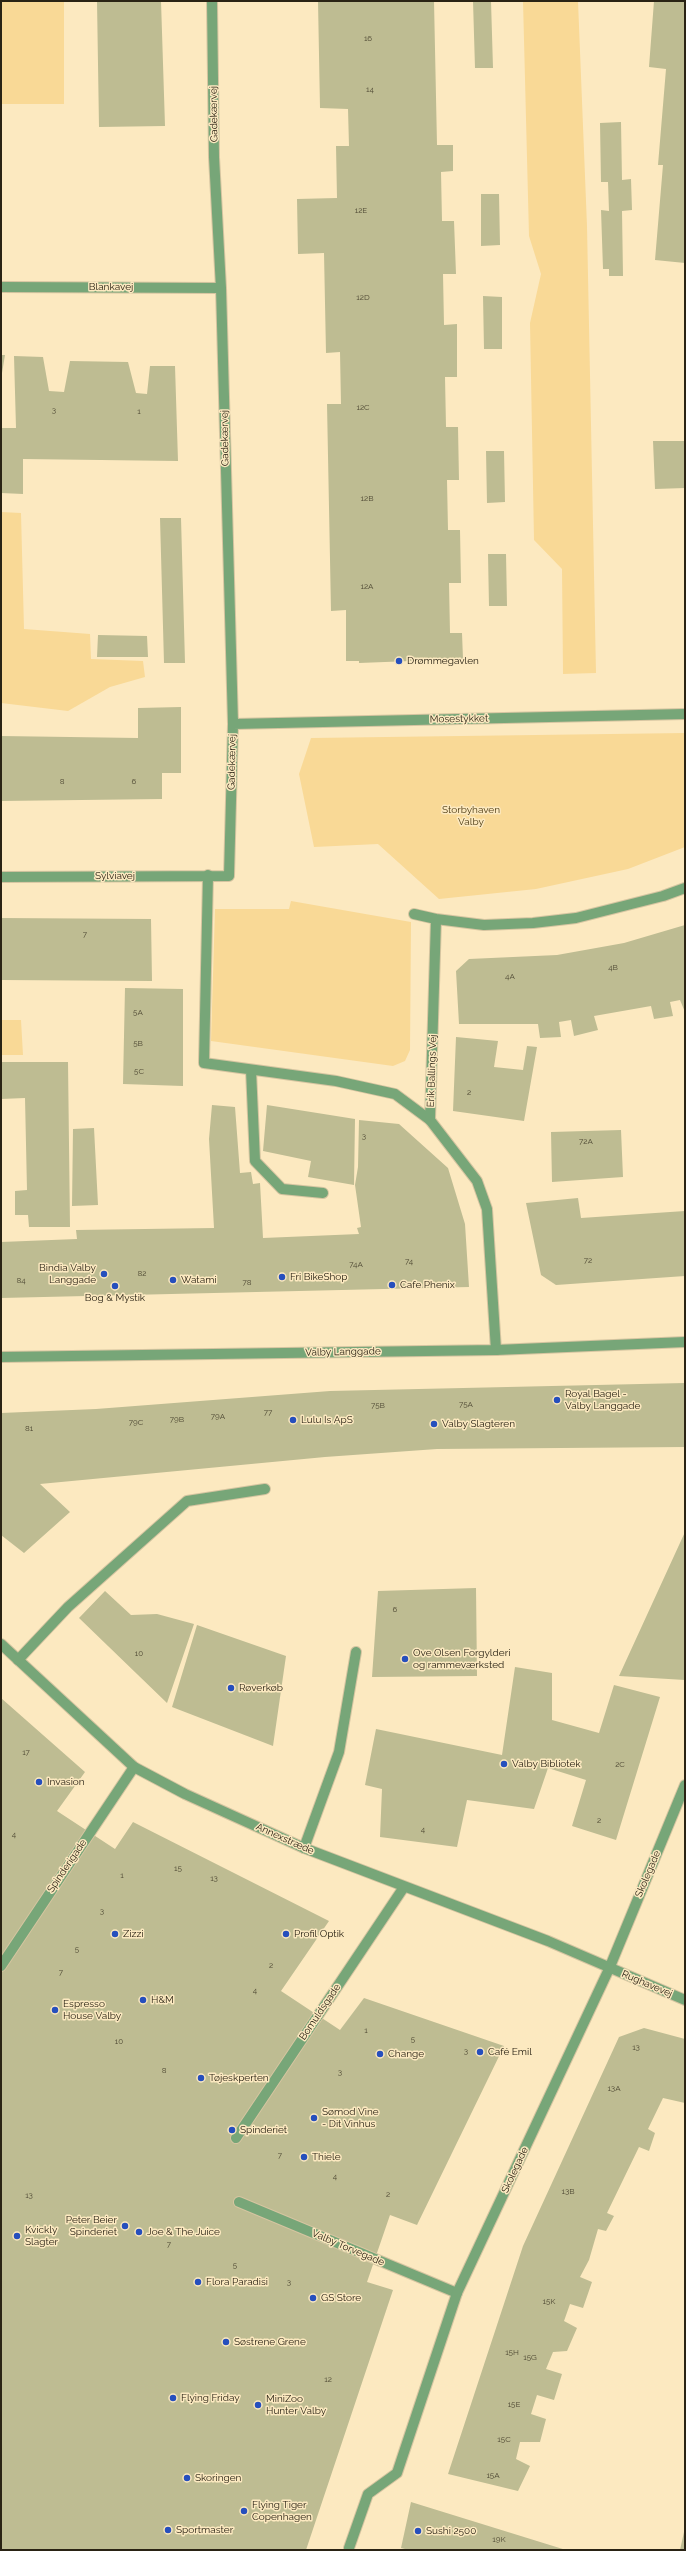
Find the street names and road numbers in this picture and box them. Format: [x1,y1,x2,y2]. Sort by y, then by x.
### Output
street label: Gadekærvej [208,86,220,142]
street label: Blankavej [89,281,133,293]
street label: Gadekærvej [219,410,231,466]
street label: Mosestykket [430,712,488,726]
street label: Gadekærvej [226,734,238,790]
street label: Sylviavej [95,870,135,882]
street label: Erik Ballings Vej [425,1034,439,1108]
street label: Valby Langgade [305,1345,381,1359]
street label: Annexstræde [254,1821,316,1857]
street label: Spinderigade [45,1837,89,1895]
street label: Skolegade [633,1849,663,1899]
street label: Rughavevej [620,1968,674,2000]
street label: Bomuldsgade [297,1982,343,2042]
street label: Skolegade [499,2145,531,2195]
street label: Valby Torvegade [310,2227,386,2269]

